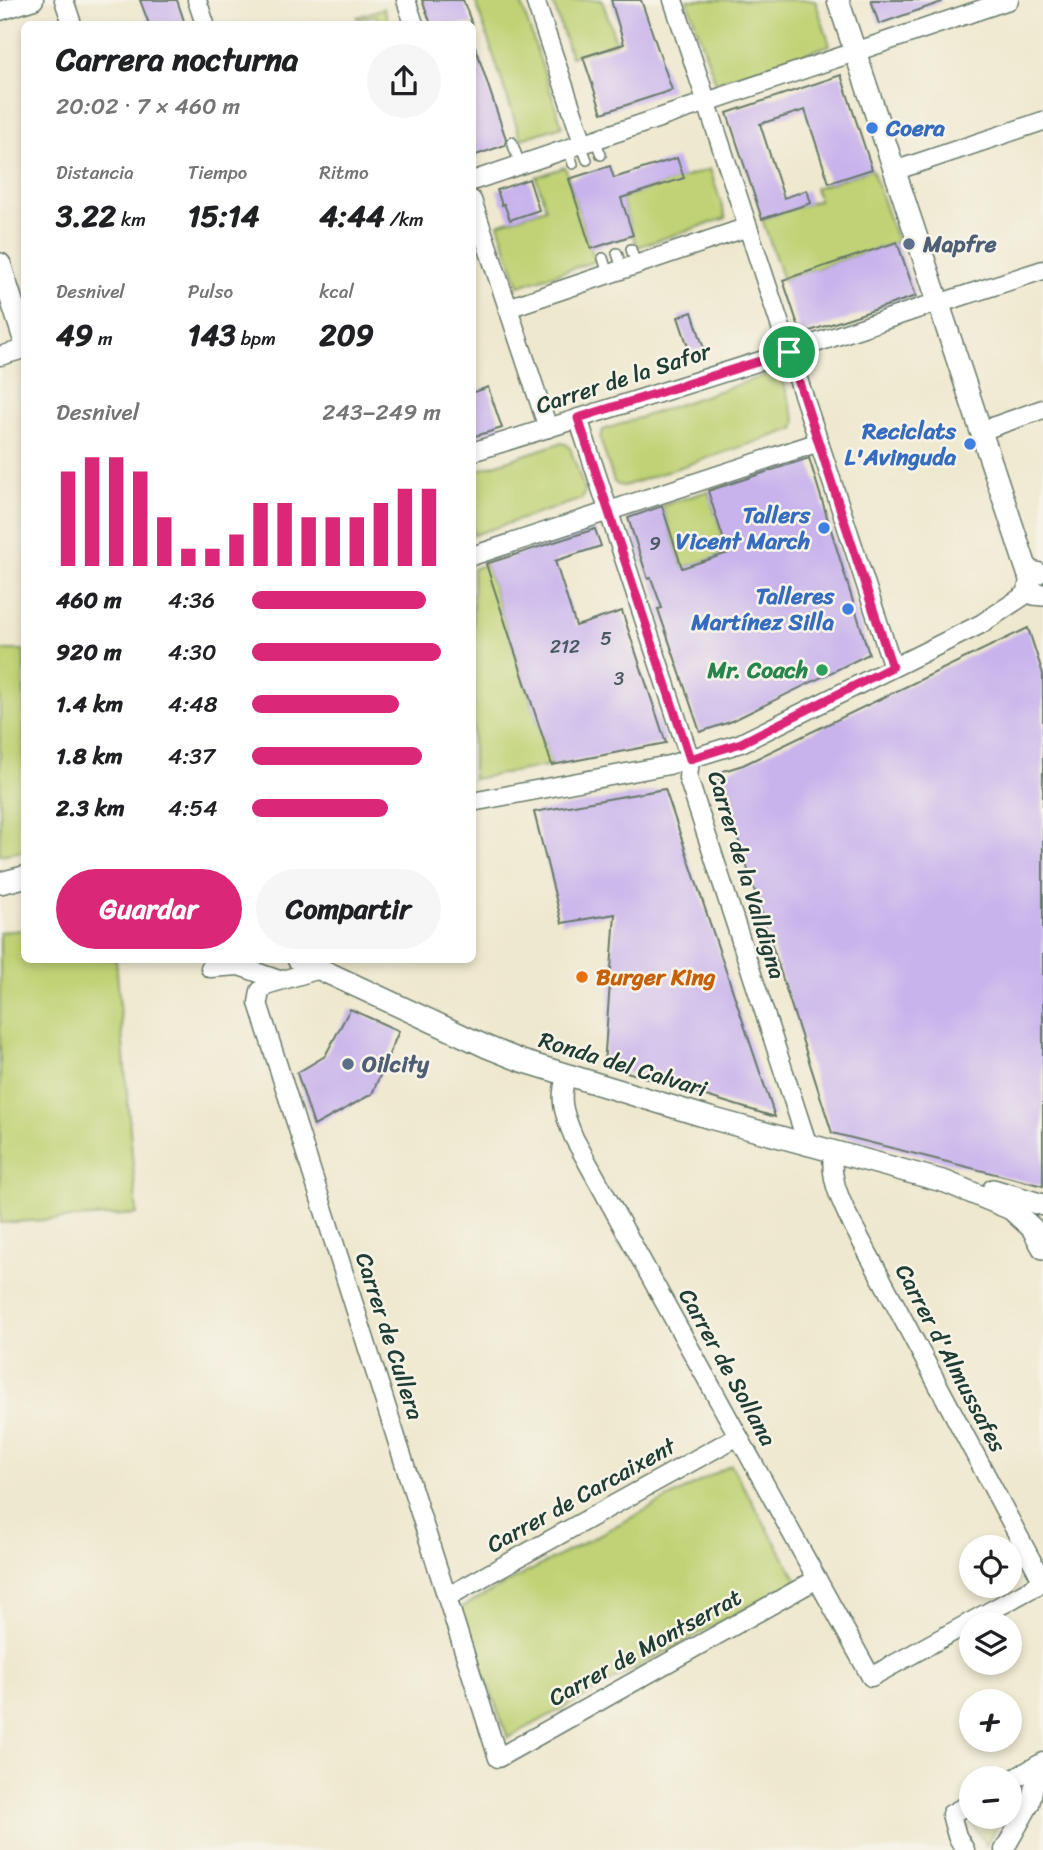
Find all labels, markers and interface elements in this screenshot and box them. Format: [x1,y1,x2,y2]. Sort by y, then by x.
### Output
text: Carrera nocturna [56,31,298,88]
button: share [367,44,441,118]
text: 20:02 · 7 × 460 m [56,86,240,127]
place label: Coera [885,108,945,149]
marker: Coera [864,120,880,136]
text: Distancia [56,156,134,189]
text: Tiempo [188,156,247,189]
text: Ritmo [319,156,369,189]
text: 3.22 [56,189,116,243]
text: 15:14 [188,189,260,243]
text: 4:44 [319,189,385,243]
text: km [116,203,146,236]
text: /km [385,203,424,236]
place label: Mapfre [922,224,997,265]
marker: Mapfre [901,236,917,252]
text: Desnivel [56,275,125,308]
text: Pulso [188,275,233,308]
text: kcal [319,275,354,308]
text: 49 [56,308,93,362]
text: 143 [188,308,236,362]
text: 209 [319,308,374,362]
text: m [93,322,113,355]
text: bpm [236,322,276,355]
pin [759,322,819,382]
street label: Carrer de la Safor [530,330,718,426]
icon: arrive [770,333,808,371]
text: Desnivel [56,392,139,433]
text: 243–249 m [322,392,441,433]
place label: Reciclats L'Avinguda [845,411,956,478]
marker: Reciclats L'Avinguda [962,436,978,452]
place label: Tallers Vicent March [676,495,811,562]
marker: Tallers Vicent March [816,520,832,536]
house number: 9 [649,527,661,560]
place label: Talleres Martínez Silla [690,576,835,643]
text: 460 m [56,580,122,621]
text: 4:36 [168,580,215,621]
marker: Talleres Martínez Silla [840,601,856,617]
house number: 5 [600,622,612,655]
house number: 212 [550,630,580,663]
text: 920 m [56,632,122,673]
text: 4:30 [168,632,216,673]
place label: Mr. Coach [707,650,808,691]
house number: 3 [614,662,625,695]
marker: Mr. Coach [814,662,830,678]
text: 1.4 km [56,684,123,725]
text: 4:48 [168,684,218,725]
text: 1.8 km [56,736,123,777]
text: 4:37 [168,736,215,777]
street label: Carrer de la Valldigna [695,766,798,984]
text: 2.3 km [56,788,125,829]
text: 4:54 [168,788,218,829]
button: Guardar [56,869,242,949]
button: Compartir [256,869,441,949]
place label: Burger King [596,957,716,998]
marker: Burger King [574,969,590,985]
street label: Ronda del Calvari [534,1019,713,1110]
place label: Oilcity [362,1044,430,1085]
marker: Oilcity [340,1056,356,1072]
street label: Carrer de Cullera [343,1247,436,1426]
street label: Carrer d'Almussafes [883,1256,1018,1460]
street label: Carrer de Sollana [667,1280,788,1455]
street label: Carrer de Carcaixent [479,1425,685,1565]
map controls [959,1535,1022,1829]
button: locate [959,1535,1022,1598]
street label: Carrer de Montserrat [541,1577,750,1718]
button: layers [959,1612,1022,1675]
button: + [959,1689,1022,1752]
button: − [959,1766,1022,1829]

